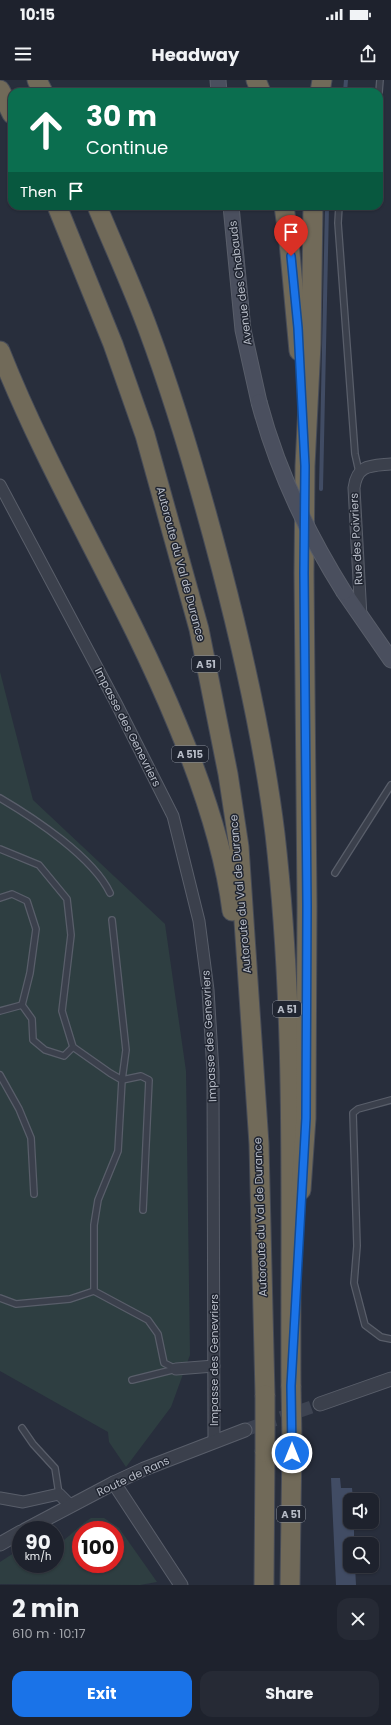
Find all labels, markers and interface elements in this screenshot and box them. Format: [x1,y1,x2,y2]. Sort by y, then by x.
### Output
text: 10:15 [20,4,55,25]
text: Headway [152,42,239,67]
icon: menu [12,43,34,65]
icon: share [357,43,379,65]
text: 30 m [86,97,157,136]
icon: ahead [20,104,72,156]
text: Continue [86,135,168,160]
icon: arrive [65,180,87,202]
text: Then [20,181,57,202]
pin [274,215,308,256]
street label: Avenue des Chabauds [224,220,256,346]
icon: arrive [280,221,302,243]
street label: Autoroute du Val de Durance [153,485,209,643]
street label: Rue des Poivriers [346,492,366,585]
road number: A 51 [192,656,220,672]
street label: Impasse des Genevriers [91,665,165,790]
road number: A 515 [172,746,208,762]
street label: Autoroute du Val de Durance [225,814,255,974]
street label: Impasse des Genevriers [198,969,220,1102]
road number: A 51 [273,1001,301,1017]
street label: Autoroute du Val de Durance [249,1137,271,1297]
street label: Impasse des Genevriers [206,1294,222,1426]
position arrow [271,1432,313,1474]
street label: Route de Rans [94,1452,172,1500]
map controls [343,1493,379,1573]
button: sound [343,1493,379,1529]
road number: A 51 [277,1506,305,1522]
speed limit sign: 100 [72,1521,124,1573]
text: 90 [25,1528,51,1556]
button: search [343,1537,379,1573]
text: km/h [25,1549,51,1564]
text: 2 min [12,1592,79,1625]
button: close [337,1598,379,1640]
text: 610 m · 10:17 [12,1624,86,1643]
button: Exit [12,1671,192,1717]
button: Share [200,1671,379,1717]

